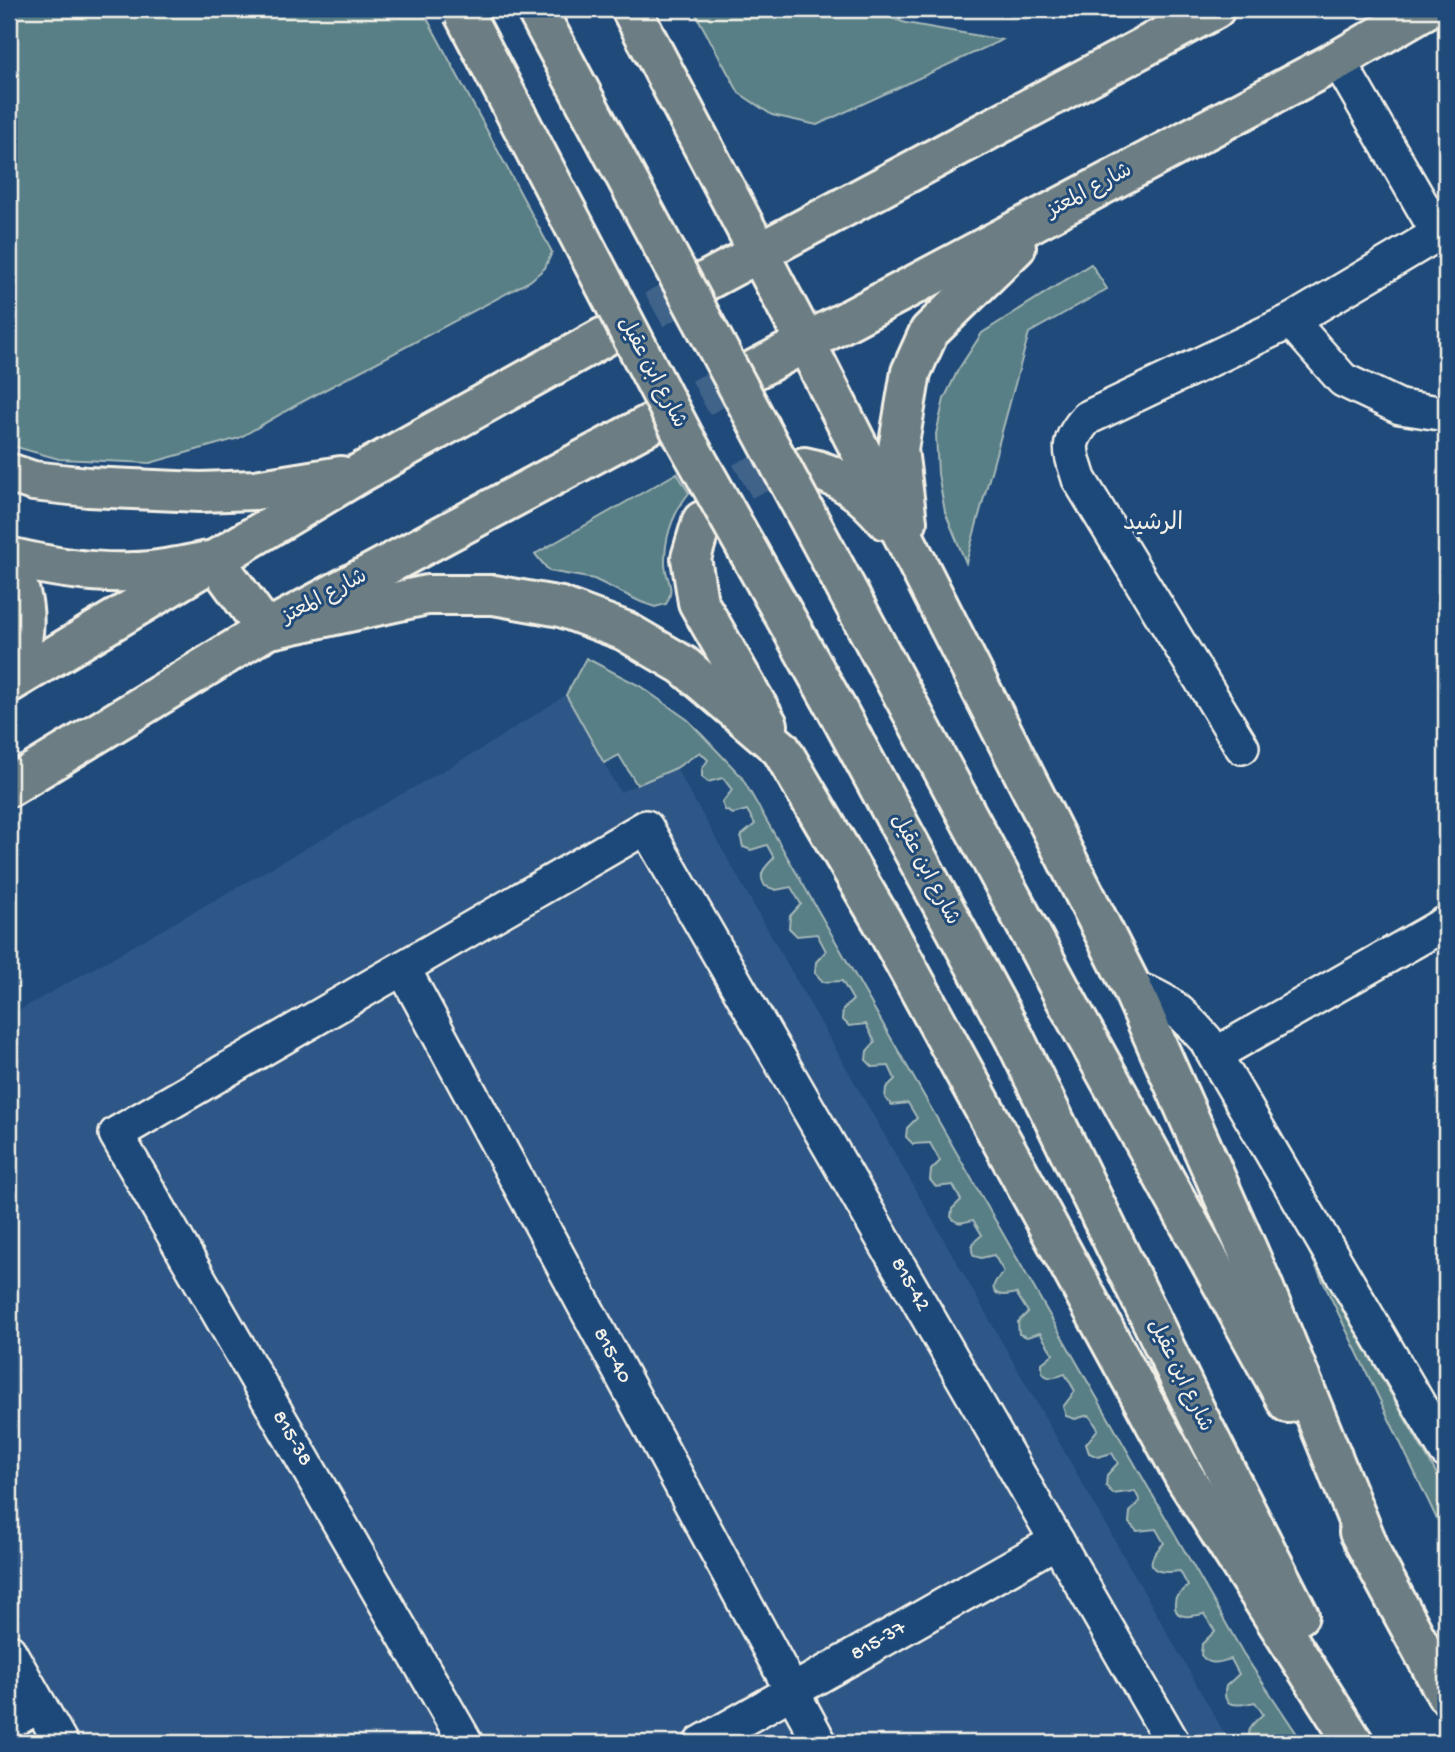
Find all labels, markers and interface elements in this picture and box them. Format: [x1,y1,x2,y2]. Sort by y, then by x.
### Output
street label: شارع المعتز [1041,159,1137,226]
street label: شارع ابن عقيل [611,313,691,433]
district label: الرشيد [1123,510,1183,539]
street label: شارع المعتز [276,565,372,632]
street label: شارع ابن عقيل [884,810,964,930]
street label: 815-42 [884,1254,934,1316]
street label: شارع ابن عقيل [1141,1315,1217,1437]
street label: 815-40 [586,1324,636,1388]
street label: 815-38 [265,1407,317,1471]
street label: 815-37 [847,1616,912,1668]

